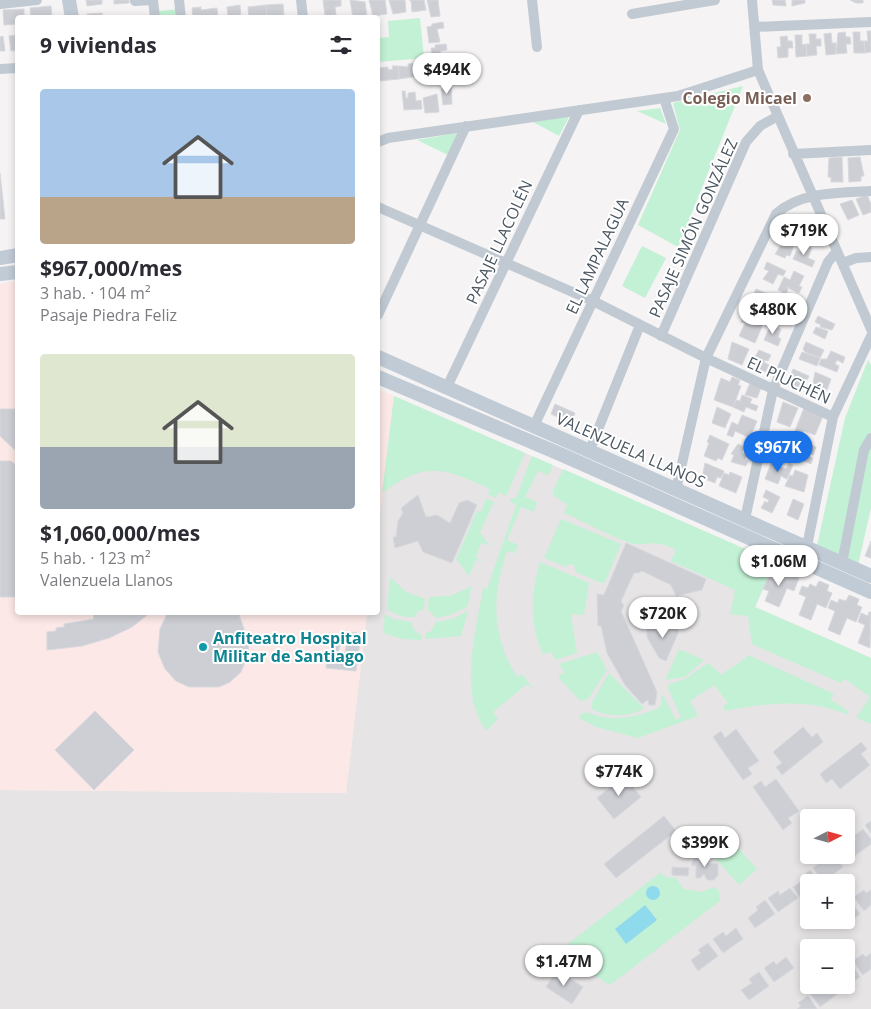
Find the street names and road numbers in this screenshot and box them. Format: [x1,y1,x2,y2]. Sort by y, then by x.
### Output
street label: PASAJE SIMÓN GONZÁLEZ [643,135,743,321]
street label: PASAJE LLACOLÉN [461,176,537,308]
street label: EL LAMPALAGUA [560,194,634,318]
street label: EL PIUCHÉN [744,351,834,409]
street label: VALENZUELA LLANOS [553,407,709,493]

